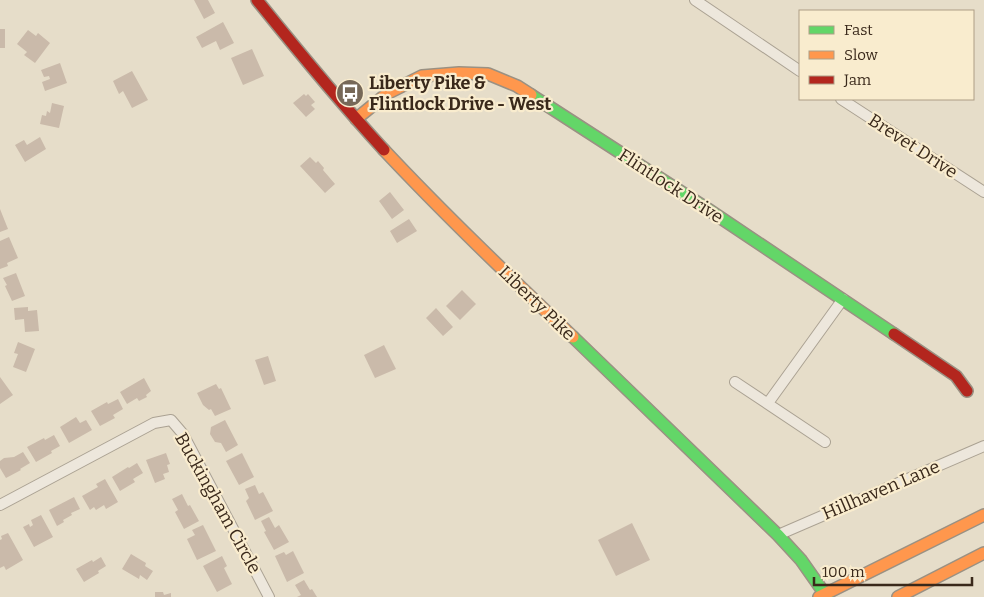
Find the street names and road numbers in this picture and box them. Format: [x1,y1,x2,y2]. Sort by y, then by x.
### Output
street label: Brevet Drive [864,109,962,183]
street label: Flintlock Drive [614,144,728,228]
street label: Liberty Pike [494,261,580,345]
street label: Buckingham Circle [170,429,266,577]
street label: Hillhaven Lane [819,455,943,525]

